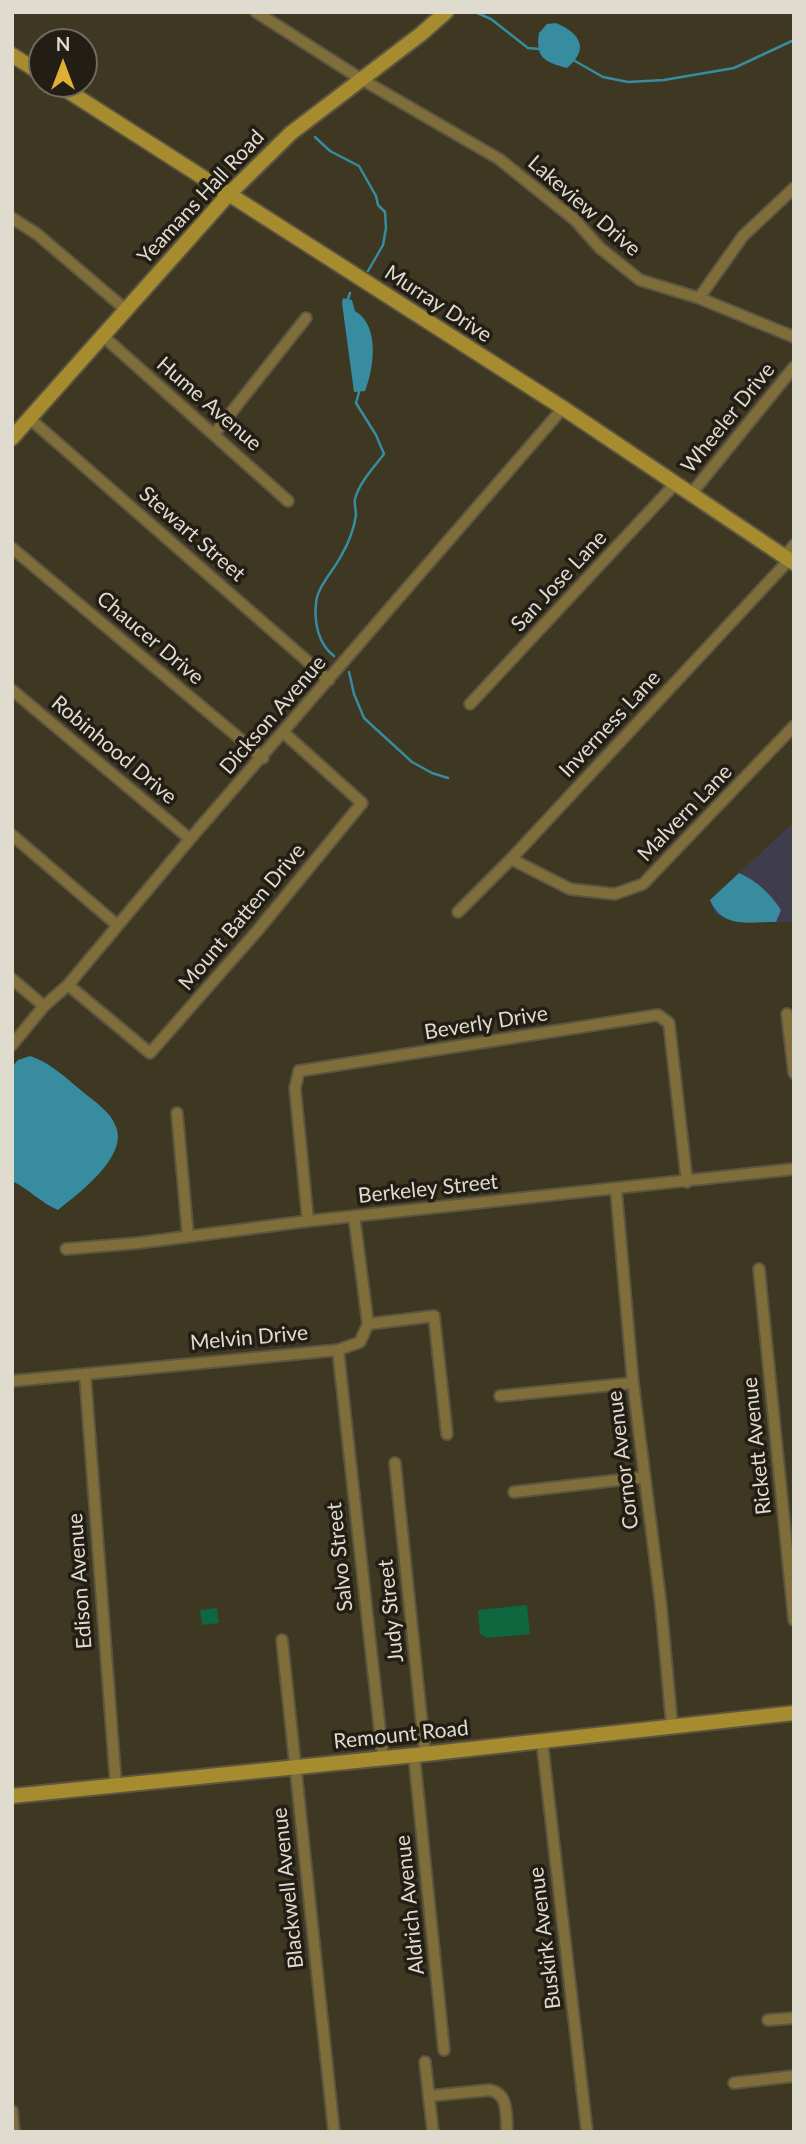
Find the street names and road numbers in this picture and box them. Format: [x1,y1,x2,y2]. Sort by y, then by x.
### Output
street label: Yeamans Hall Road [132,125,270,269]
street label: Lakeview Drive [523,150,645,262]
street label: Murray Drive [380,260,496,348]
street label: Hume Avenue [151,352,267,456]
street label: Wheeler Drive [676,358,780,478]
street label: Stewart Street [134,481,250,587]
street label: San Jose Lane [506,525,612,637]
street label: Chaucer Drive [91,586,209,690]
street label: Dickson Avenue [215,650,331,780]
street label: Inverness Lane [554,665,666,783]
street label: Robinhood Drive [46,690,182,810]
street label: Malvern Lane [633,759,737,867]
street label: Mount Batten Drive [173,839,311,995]
street label: Beverly Drive [422,1001,550,1045]
street label: Berkeley Street [357,1169,499,1209]
street label: Melvin Drive [189,1320,309,1356]
street label: Rickett Avenue [737,1376,777,1516]
street label: Cornor Avenue [602,1389,644,1531]
street label: Salvo Street [322,1501,358,1613]
street label: Edison Avenue [63,1512,97,1650]
street label: Judy Street [373,1558,409,1664]
street label: Remount Road [332,1715,470,1755]
street label: Blackwell Avenue [267,1806,309,1970]
street label: Aldrich Avenue [390,1834,430,1976]
street label: Buskirk Avenue [524,1865,566,2011]

